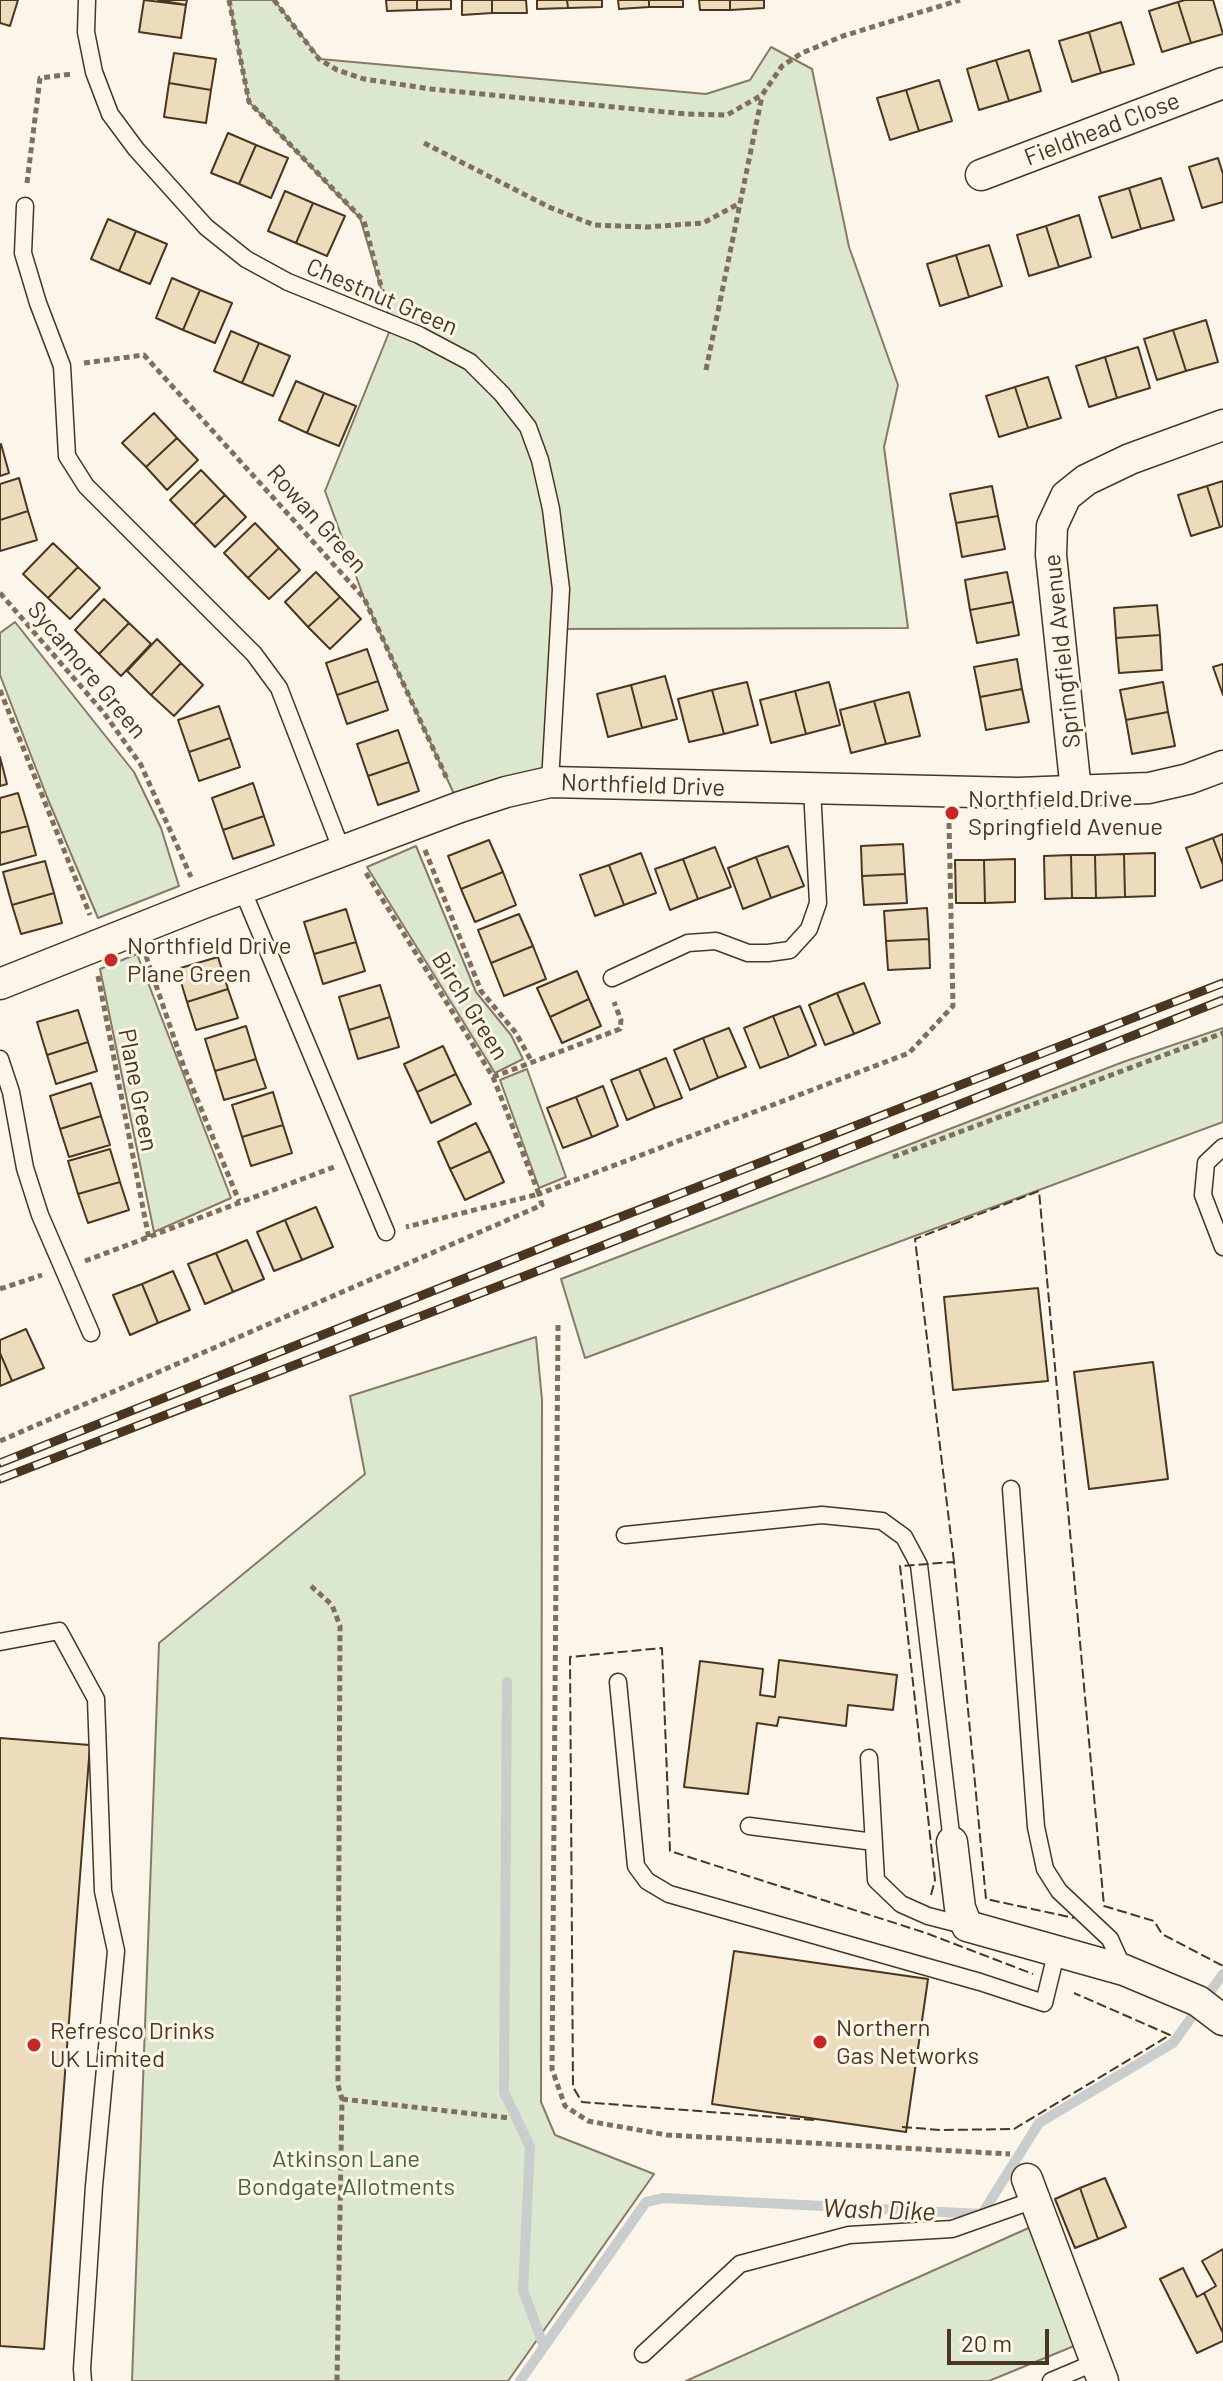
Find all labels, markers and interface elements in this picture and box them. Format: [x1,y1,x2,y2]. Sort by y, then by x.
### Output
street label: Fieldhead Close [1020,86,1184,172]
street label: Chestnut Green [302,252,462,342]
street label: Rowan Green [261,459,373,579]
street label: Springfield Avenue [1037,552,1087,750]
street label: Sycamore Green [21,596,153,744]
street label: Northfield Drive [560,768,726,802]
place label: Northfield Drive Springfield Avenue [968,785,1163,841]
marker: Northfield Drive Springfield Avenue [943,804,961,822]
place label: Northfield Drive Plane Green [127,932,291,988]
street label: Birch Green [426,947,514,1065]
marker: Northfield Drive Plane Green [102,951,120,969]
street label: Plane Green [112,1026,164,1154]
place label: Northern Gas Networks [836,2014,979,2070]
place label: Refresco Drinks UK Limited [50,2017,215,2073]
marker: Northern Gas Networks [811,2033,829,2051]
marker: Refresco Drinks UK Limited [25,2036,43,2054]
park label: Atkinson Lane Bondgate Allotments [237,2145,455,2201]
water label: Wash Dike [822,2192,936,2228]
scale bar [951,2313,1053,2363]
text: 20 m [961,2328,1012,2357]

